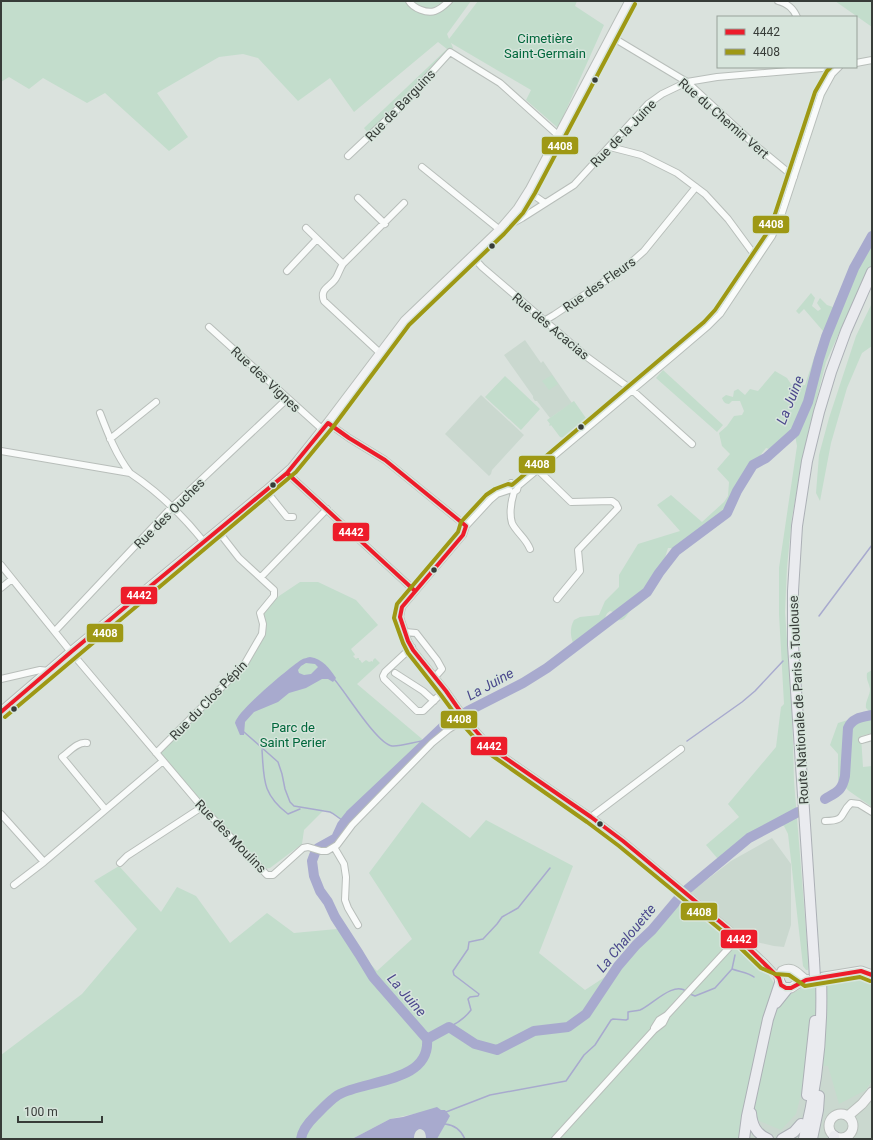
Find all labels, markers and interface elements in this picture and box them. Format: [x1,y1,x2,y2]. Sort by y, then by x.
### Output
legend [717,16,857,68]
text: 4442 [753,25,780,39]
park label: Cimetière Saint-Germain [504,31,586,61]
text: 4408 [753,45,780,59]
street label: Rue de Barguins [362,66,439,144]
unlabelled marker [590,75,600,85]
street label: Rue du Chemin Vert [676,75,772,162]
street label: Rue de la Juine [587,96,659,170]
line badge: 4408 [541,136,579,155]
text: 4408 [547,140,573,153]
line badge: 4408 [752,215,790,234]
text: 4408 [758,218,784,231]
unlabelled marker [487,241,497,251]
street label: Rue des Fleurs [560,254,639,315]
street label: Rue des Acacias [509,290,592,363]
street label: Rue des Vignes [228,344,304,415]
water label: La Juine [773,373,807,427]
unlabelled marker [576,422,586,432]
line badge: 4408 [518,455,556,474]
text: 4408 [524,458,550,471]
street label: Rue des Ouches [131,475,208,552]
unlabelled marker [268,480,278,490]
line badge: 4442 [332,522,370,542]
text: 4442 [338,526,364,539]
unlabelled marker [429,565,439,575]
line badge: 4442 [120,586,158,605]
text: 4442 [126,589,152,602]
street label: Route Nationale de Paris à Toulouse [786,595,811,805]
line badge: 4408 [86,623,124,643]
text: 4408 [92,627,118,640]
street label: Rue du Clos Pépin [167,657,250,743]
water label: La Juine [464,665,516,703]
unlabelled marker [9,704,19,714]
line badge: 4408 [440,710,478,729]
text: 4408 [446,713,472,726]
park label: Parc de Saint Perier [260,720,327,750]
line badge: 4442 [470,736,508,756]
text: 4442 [476,740,502,753]
street label: Rue des Moulins [192,797,269,876]
unlabelled marker [595,819,605,829]
water label: La Chalouette [593,901,659,975]
line badge: 4408 [680,902,718,921]
text: 4408 [686,906,712,919]
line badge: 4442 [720,929,758,949]
text: 4442 [726,933,752,946]
water label: La Juine [384,970,430,1020]
scale bar [18,1098,102,1124]
text: 100 m [24,1105,58,1119]

